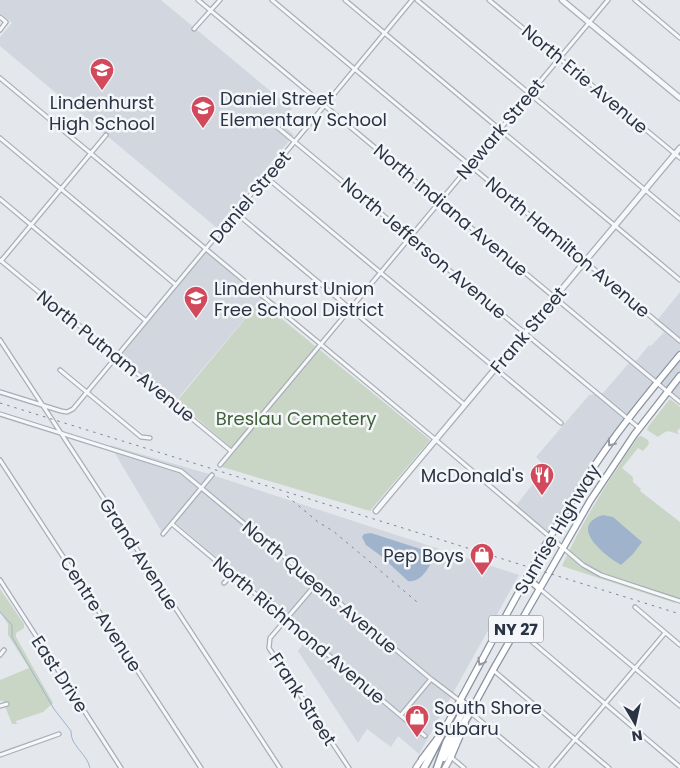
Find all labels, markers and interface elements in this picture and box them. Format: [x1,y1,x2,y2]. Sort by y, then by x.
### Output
street label: North Erie Avenue [517,19,653,139]
school or university icon: Lindenhurst High School [89,57,115,91]
street label: Newark Street [450,73,550,185]
place label: Daniel Street Elementary School [220,86,387,132]
place label: Lindenhurst High School [49,90,155,136]
school or university icon: Daniel Street Elementary School [190,95,216,129]
street label: North Indiana Avenue [368,138,534,282]
street label: Daniel Street [204,145,296,249]
street label: North Jefferson Avenue [336,171,512,325]
street label: North Hamilton Avenue [480,171,656,323]
place label: Lindenhurst Union Free School District [214,276,384,322]
street label: Frank Street [484,281,572,379]
street label: North Putnam Avenue [32,284,200,428]
school or university icon: Lindenhurst Union Free School District [183,285,209,319]
park label: Breslau Cemetery [216,406,376,431]
one-way arrow [608,437,616,446]
street label: Sunrise Highway [508,459,606,599]
restaurant icon: McDonald's [529,462,555,496]
place label: McDonald's [421,463,524,488]
street label: Grand Avenue [93,493,185,615]
street label: North Queens Avenue [237,515,403,659]
shop icon: Pep Boys [469,542,495,576]
place label: Pep Boys [383,543,464,568]
street label: North Richmond Avenue [208,550,390,710]
street label: Centre Avenue [54,551,148,677]
road number: NY 27 [488,616,544,642]
street label: East Drive [26,631,94,717]
street label: Frank Street [264,648,342,750]
one-way arrow [478,657,488,666]
place label: South Shore Subaru [434,695,542,741]
north arrow [610,698,660,748]
shop icon: South Shore Subaru [404,704,430,738]
text: N [630,725,644,747]

